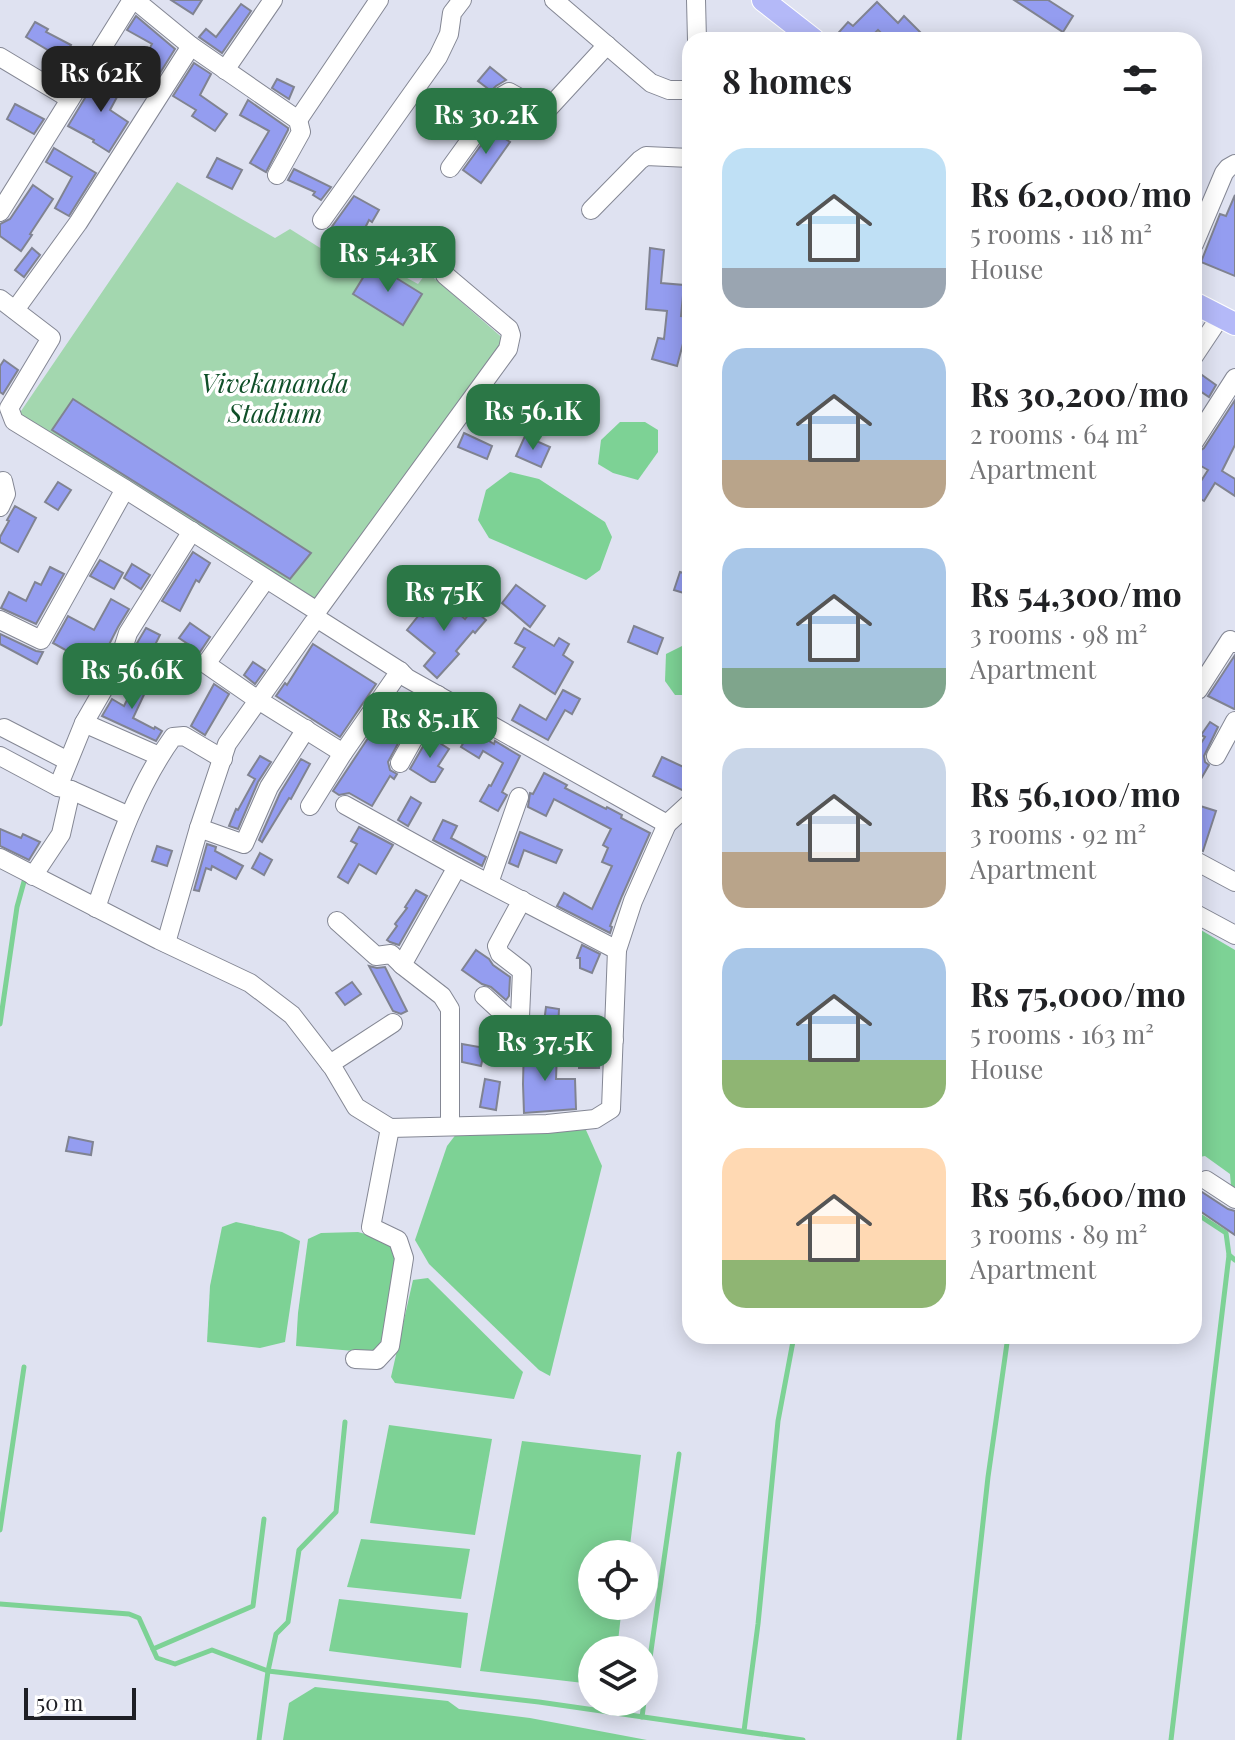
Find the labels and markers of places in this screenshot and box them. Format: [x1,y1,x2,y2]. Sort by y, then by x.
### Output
pin: Rs 62K [36,46,166,114]
pin: Rs 30.2K [403,88,569,156]
pin: Rs 54.3K [305,226,471,294]
pin: Rs 56.1K [450,384,616,452]
pin: Rs 75K [379,565,509,633]
pin: Rs 56.6K [49,643,215,711]
pin: Rs 85.1K [347,692,513,760]
pin: Rs 37.5K [462,1015,628,1083]

